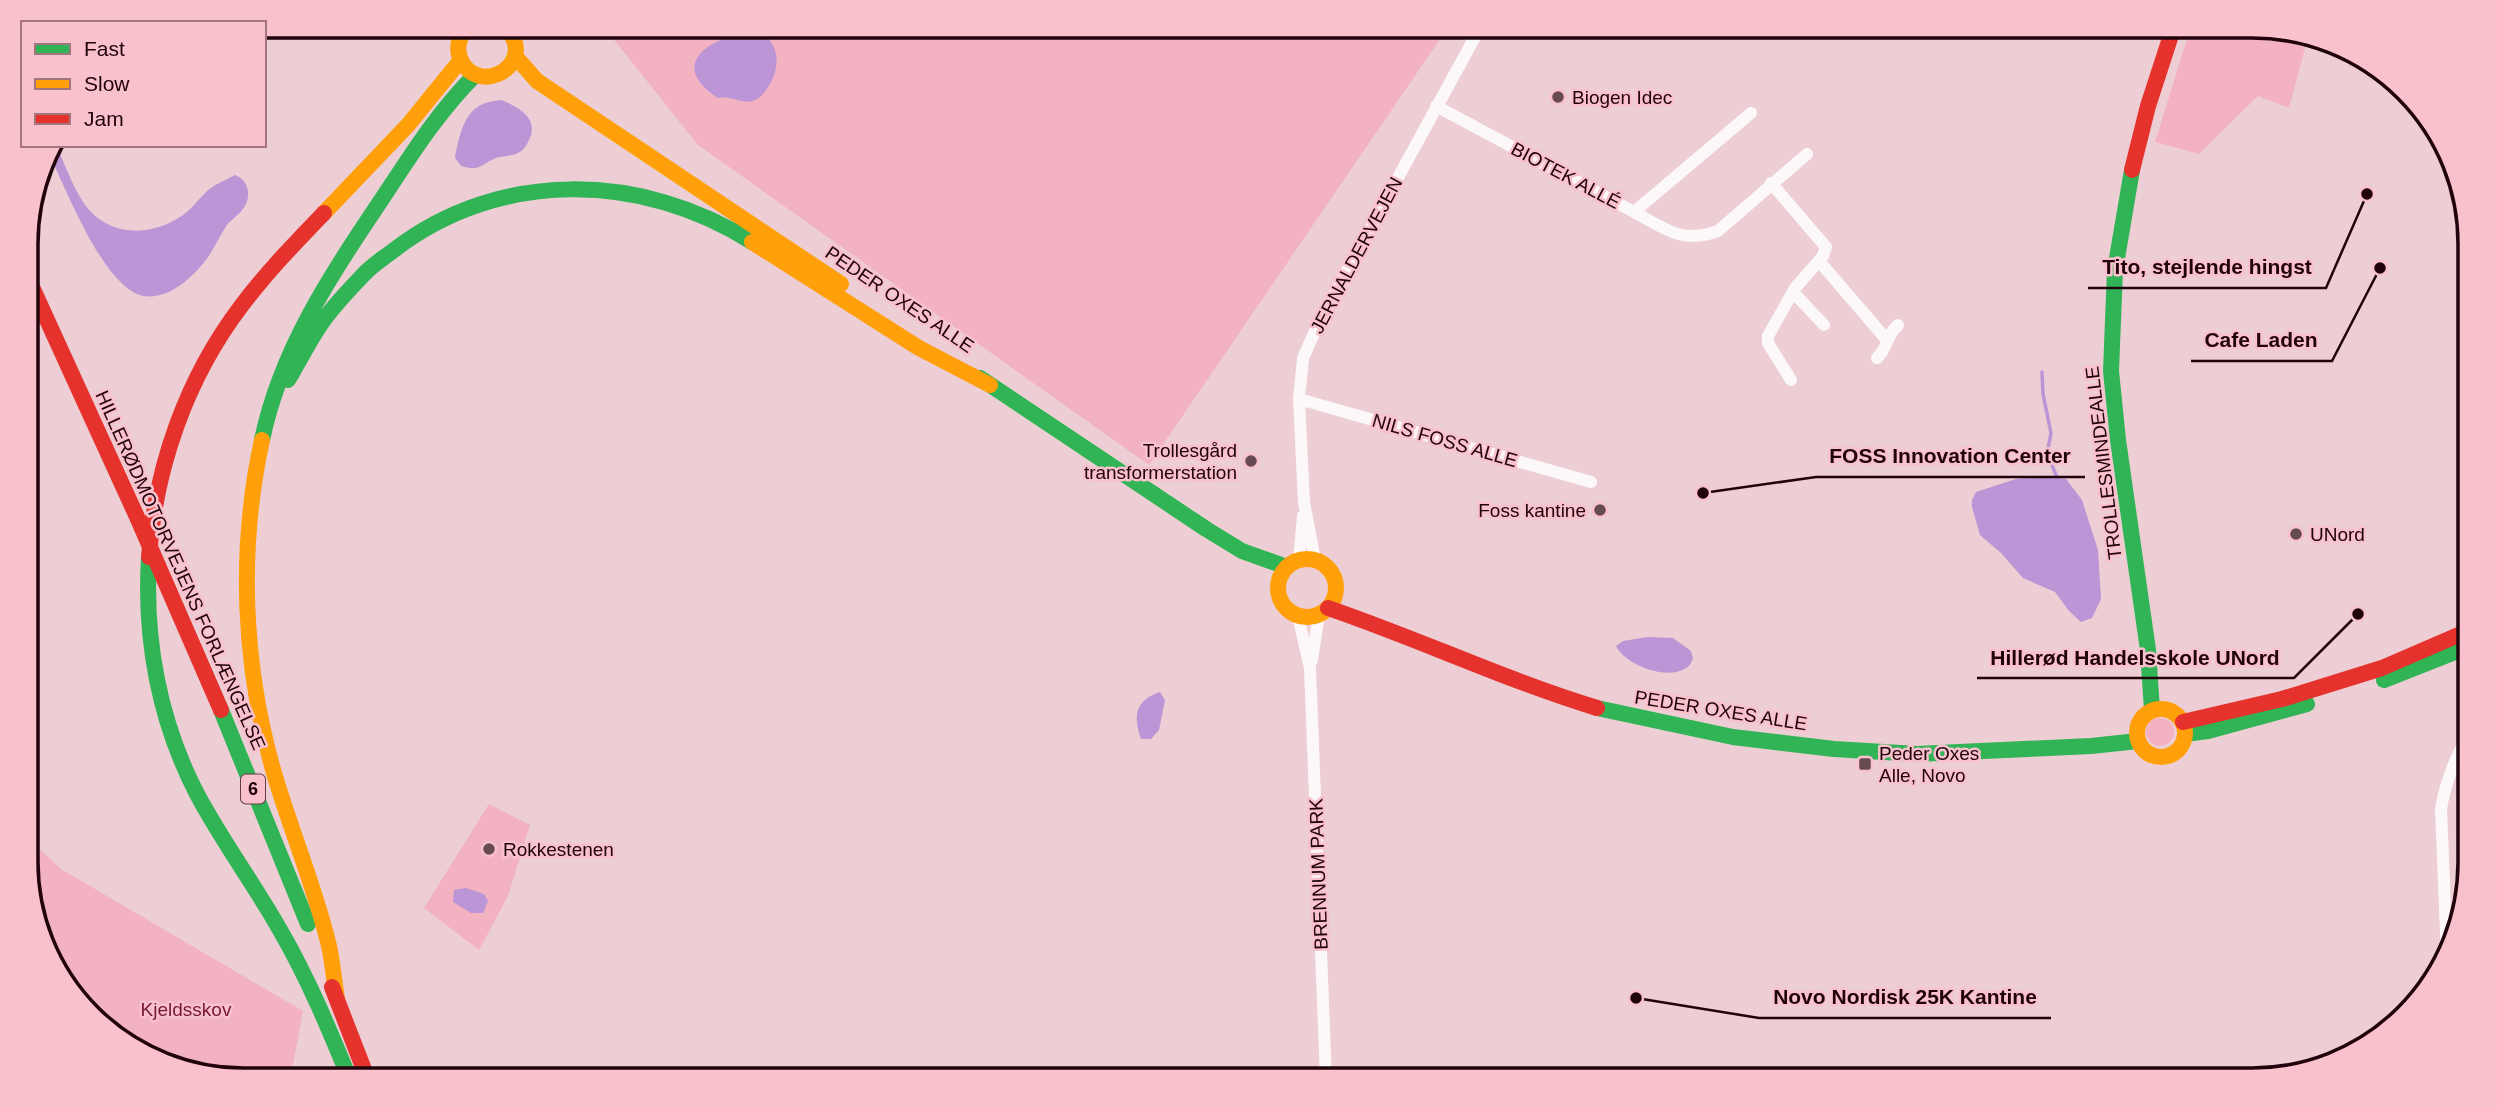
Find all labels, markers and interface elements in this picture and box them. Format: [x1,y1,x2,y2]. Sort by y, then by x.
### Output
legend [21,21,266,147]
text: Fast [84,37,125,60]
text: Slow [84,72,130,95]
place label: Biogen Idec [1572,87,1672,108]
marker: Biogen Idec [1550,89,1566,105]
text: Jam [84,107,124,130]
street label: BIOTEK ALLÉ [1508,138,1624,213]
street label: JERNALDERVEJEN [1306,174,1407,337]
street label: PEDER OXES ALLE [822,242,978,357]
callout: Tito, stejlende hingst [2088,246,2326,288]
text: Tito, stejlende hingst [2102,255,2312,278]
callout: Cafe Laden [2191,319,2332,361]
text: Cafe Laden [2204,328,2318,351]
street label: TROLLESMINDEALLE [2081,365,2126,561]
street label: HILLERØDMOTORVEJENS FORLÆNGELSE [91,387,270,753]
street label: NILS FOSS ALLE [1370,410,1520,471]
callout: FOSS Innovation Center [1816,435,2085,477]
place label: Trollesgård transformerstation [1084,440,1237,483]
text: FOSS Innovation Center [1829,444,2071,467]
marker: Trollesgård transformerstation [1243,453,1259,469]
place label: Foss kantine [1478,500,1586,521]
marker: Foss kantine [1592,502,1608,518]
place label: UNord [2310,524,2365,545]
marker: UNord [2288,526,2304,542]
callout: Hillerød Handelsskole UNord [1977,636,2294,678]
text: Hillerød Handelsskole UNord [1990,646,2280,669]
street label: PEDER OXES ALLE [1633,686,1809,734]
place label: Peder Oxes Alle, Novo [1879,743,1979,786]
marker: Peder Oxes Alle, Novo [1857,756,1873,772]
road number: 6 [241,774,265,804]
street label: BRENNUM PARK [1305,798,1332,950]
place label: Rokkestenen [503,839,614,860]
marker: Rokkestenen [481,841,497,857]
callout: Novo Nordisk 25K Kantine [1759,976,2051,1018]
text: Novo Nordisk 25K Kantine [1773,985,2037,1008]
park label: Kjeldsskov [141,999,232,1020]

